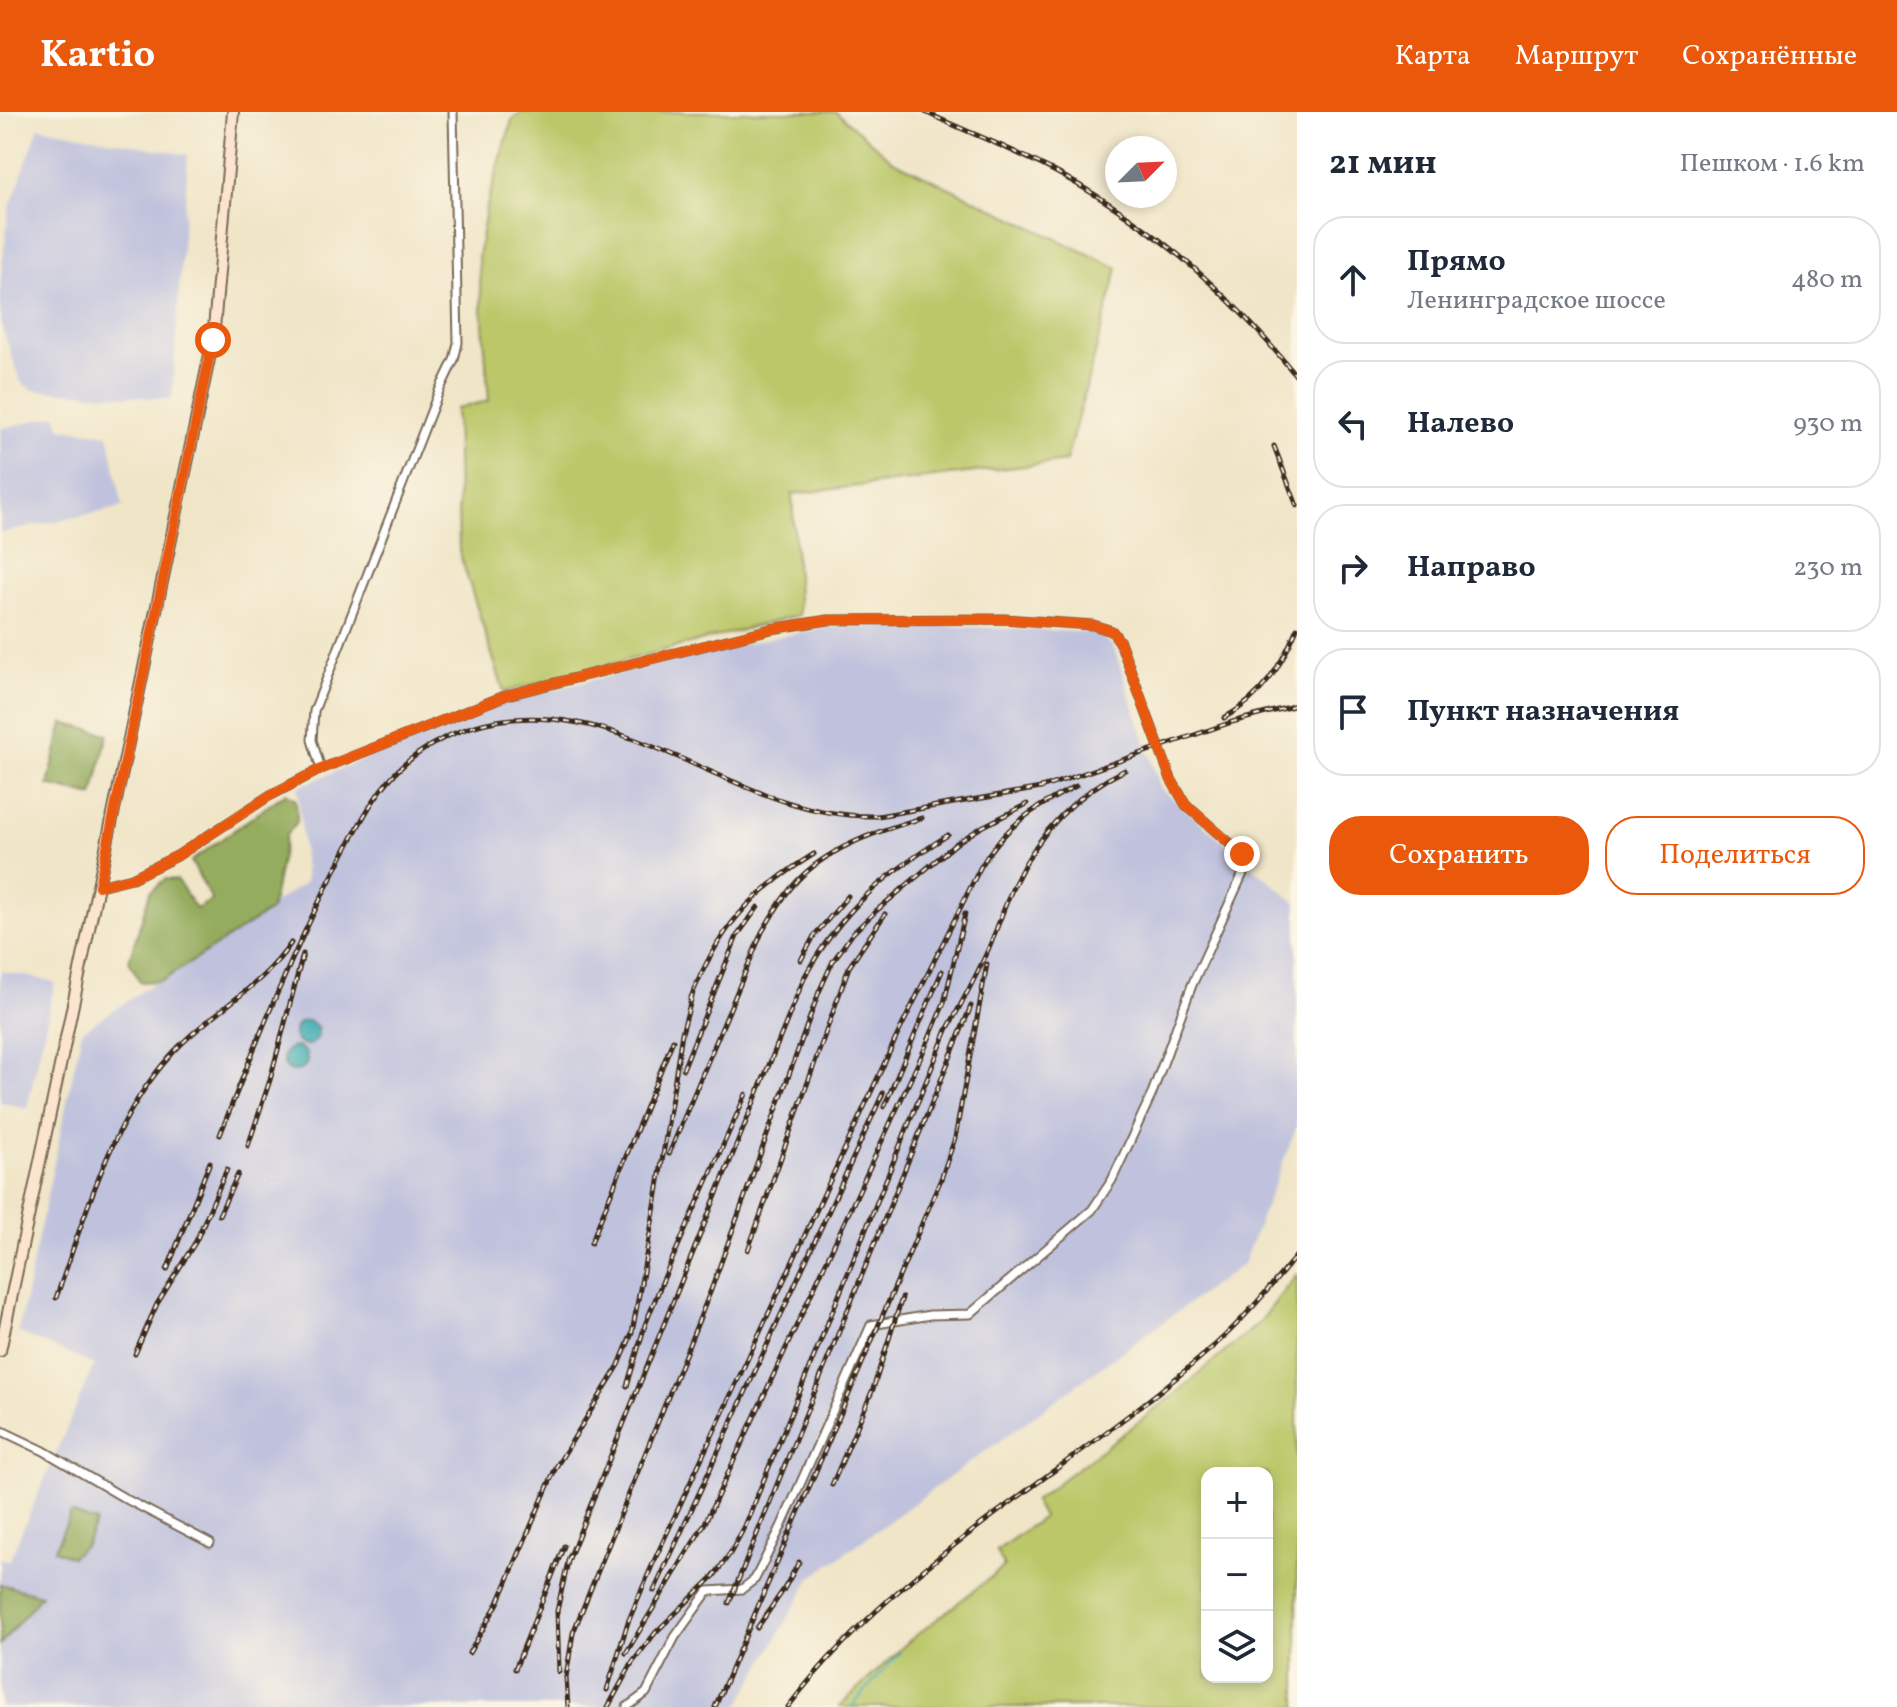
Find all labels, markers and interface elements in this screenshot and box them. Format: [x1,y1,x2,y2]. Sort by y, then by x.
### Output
text: Kartio [40,30,155,83]
text: Карта [1395,37,1471,76]
text: Маршрут [1515,37,1638,76]
text: Сохранённые [1682,37,1857,76]
north arrow [1105,136,1177,208]
text: 21 мин [1329,141,1437,188]
text: Пешком · 1.6 km [1680,146,1865,182]
text: Прямо [1407,241,1506,283]
icon: ahead [1331,258,1375,302]
text: 480 m [1791,262,1863,298]
text: Ленинградское шоссе [1407,283,1666,319]
route start [195,322,231,358]
icon: left [1331,402,1375,446]
text: Налево [1407,403,1514,445]
text: 930 m [1793,406,1863,442]
icon: right [1331,546,1375,590]
text: Направо [1407,547,1536,589]
text: 230 m [1793,550,1863,586]
icon: arrive [1331,690,1375,734]
text: Пункт назначения [1407,691,1679,733]
button: Сохранить [1329,816,1589,895]
button: Поделиться [1605,816,1865,895]
route end [1224,836,1260,872]
map controls [1201,1467,1273,1683]
button: + [1201,1467,1273,1539]
button: − [1201,1539,1273,1611]
button: layers [1201,1611,1273,1683]

